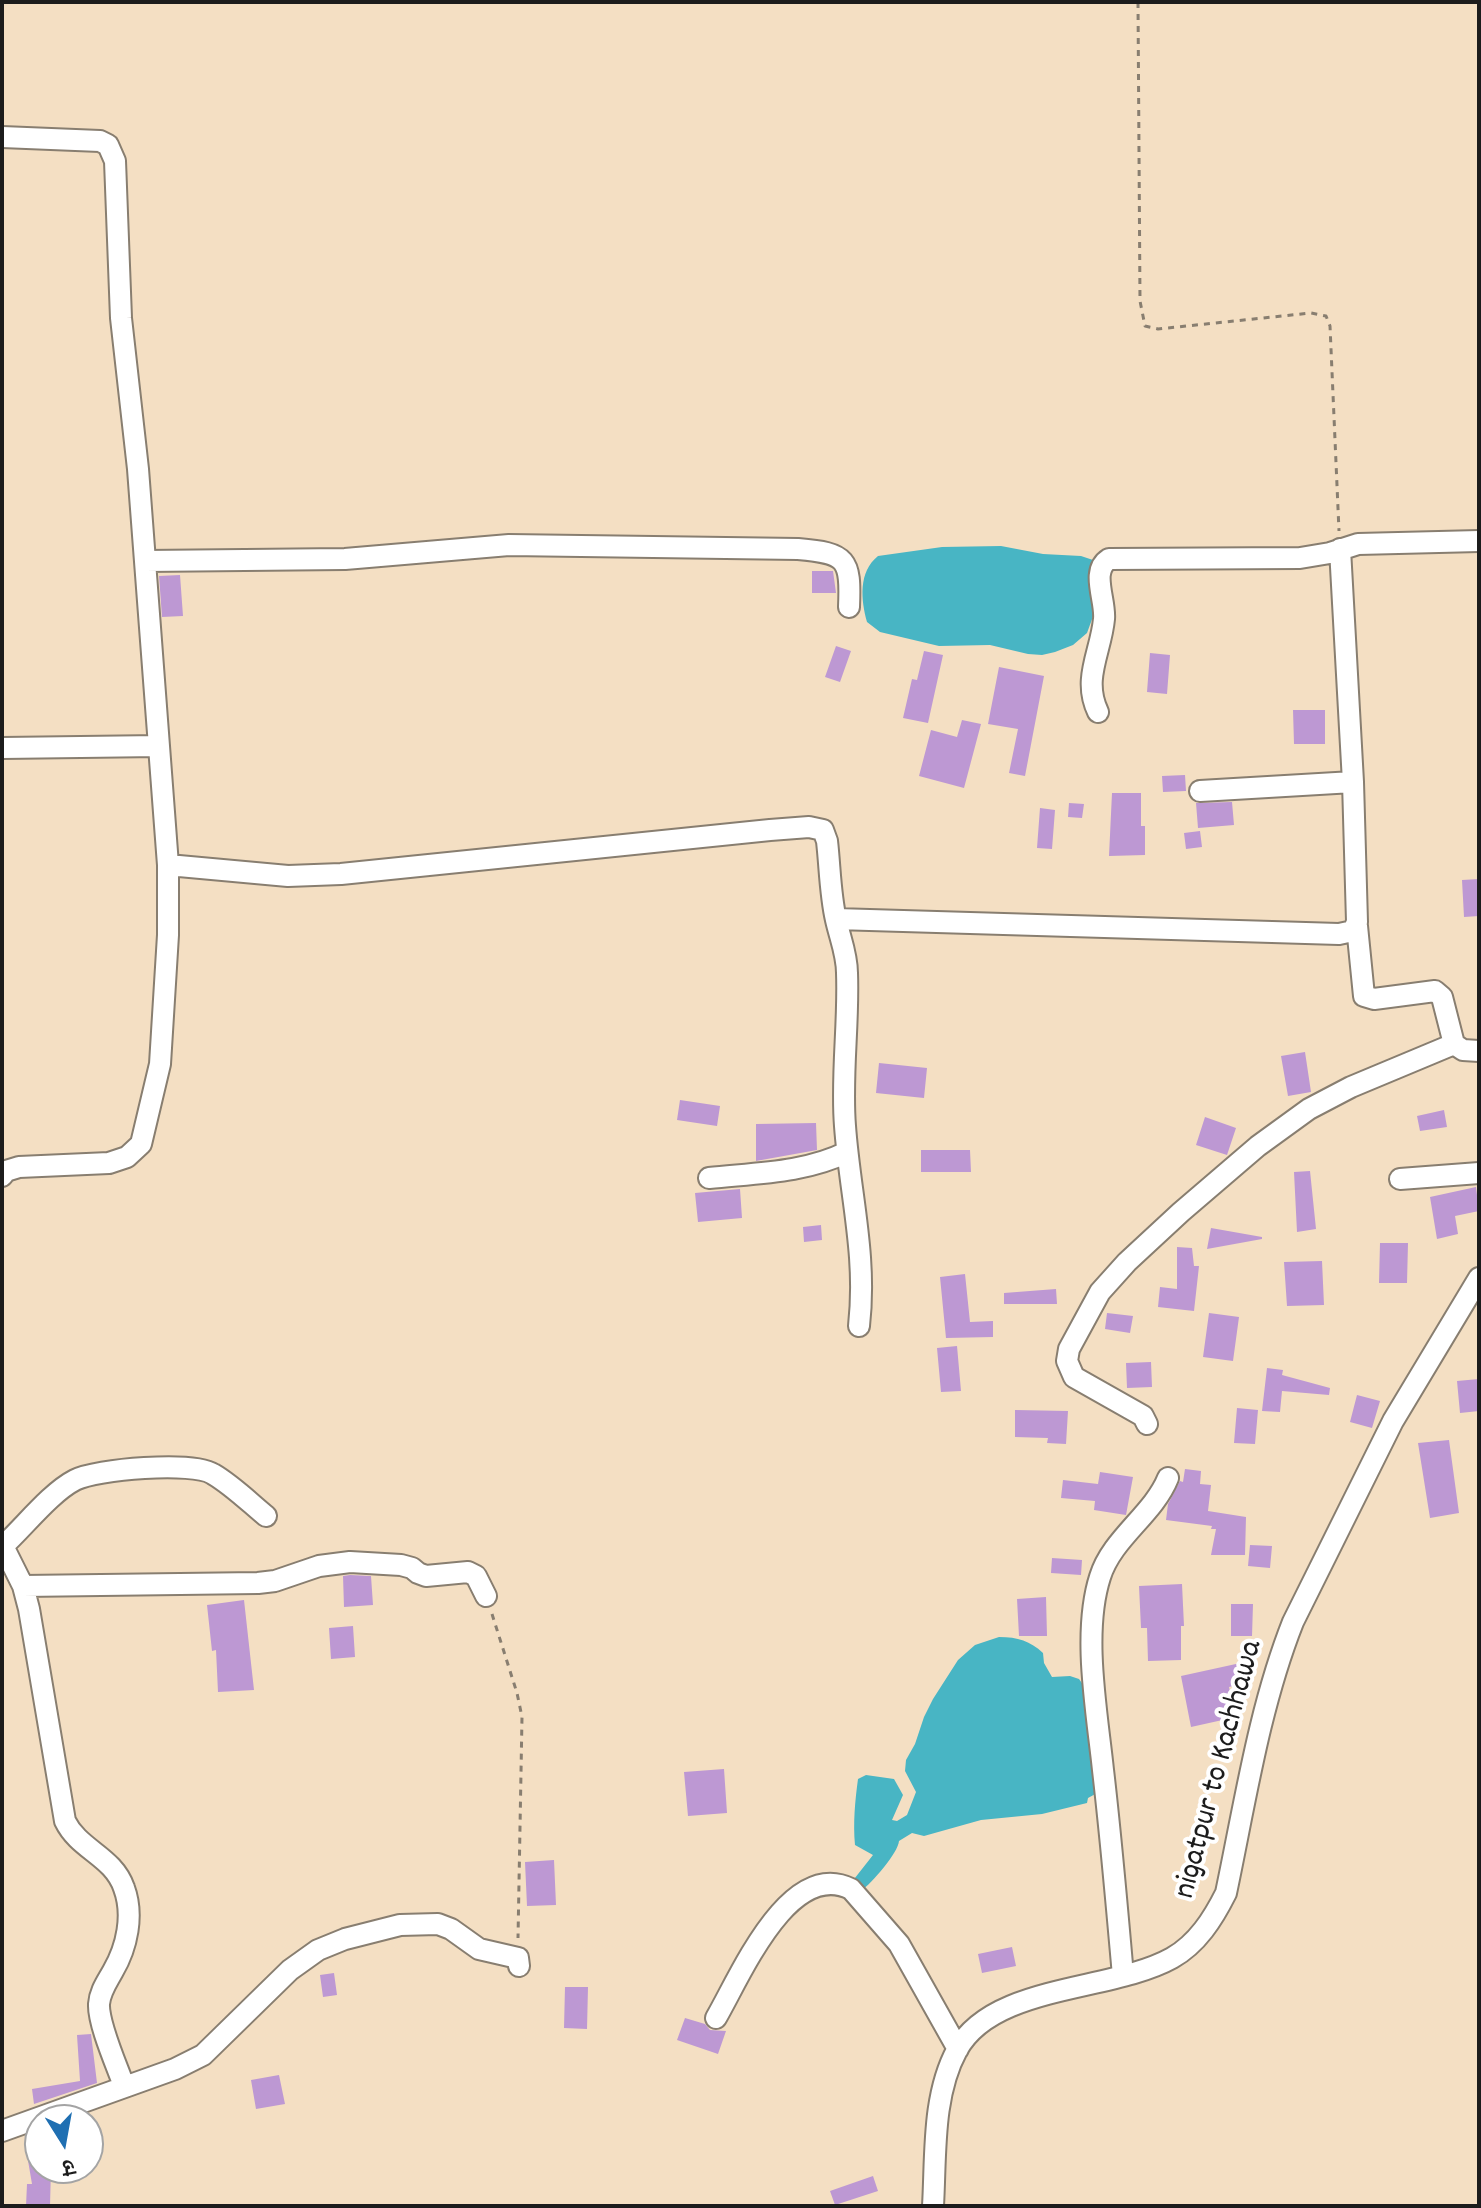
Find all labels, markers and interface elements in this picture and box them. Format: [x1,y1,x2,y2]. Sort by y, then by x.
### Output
street label: nigatpur to Kachhawa [1168,1637,1274,1903]
north arrow [24,2104,104,2184]
text: उ [59,2150,77,2182]

